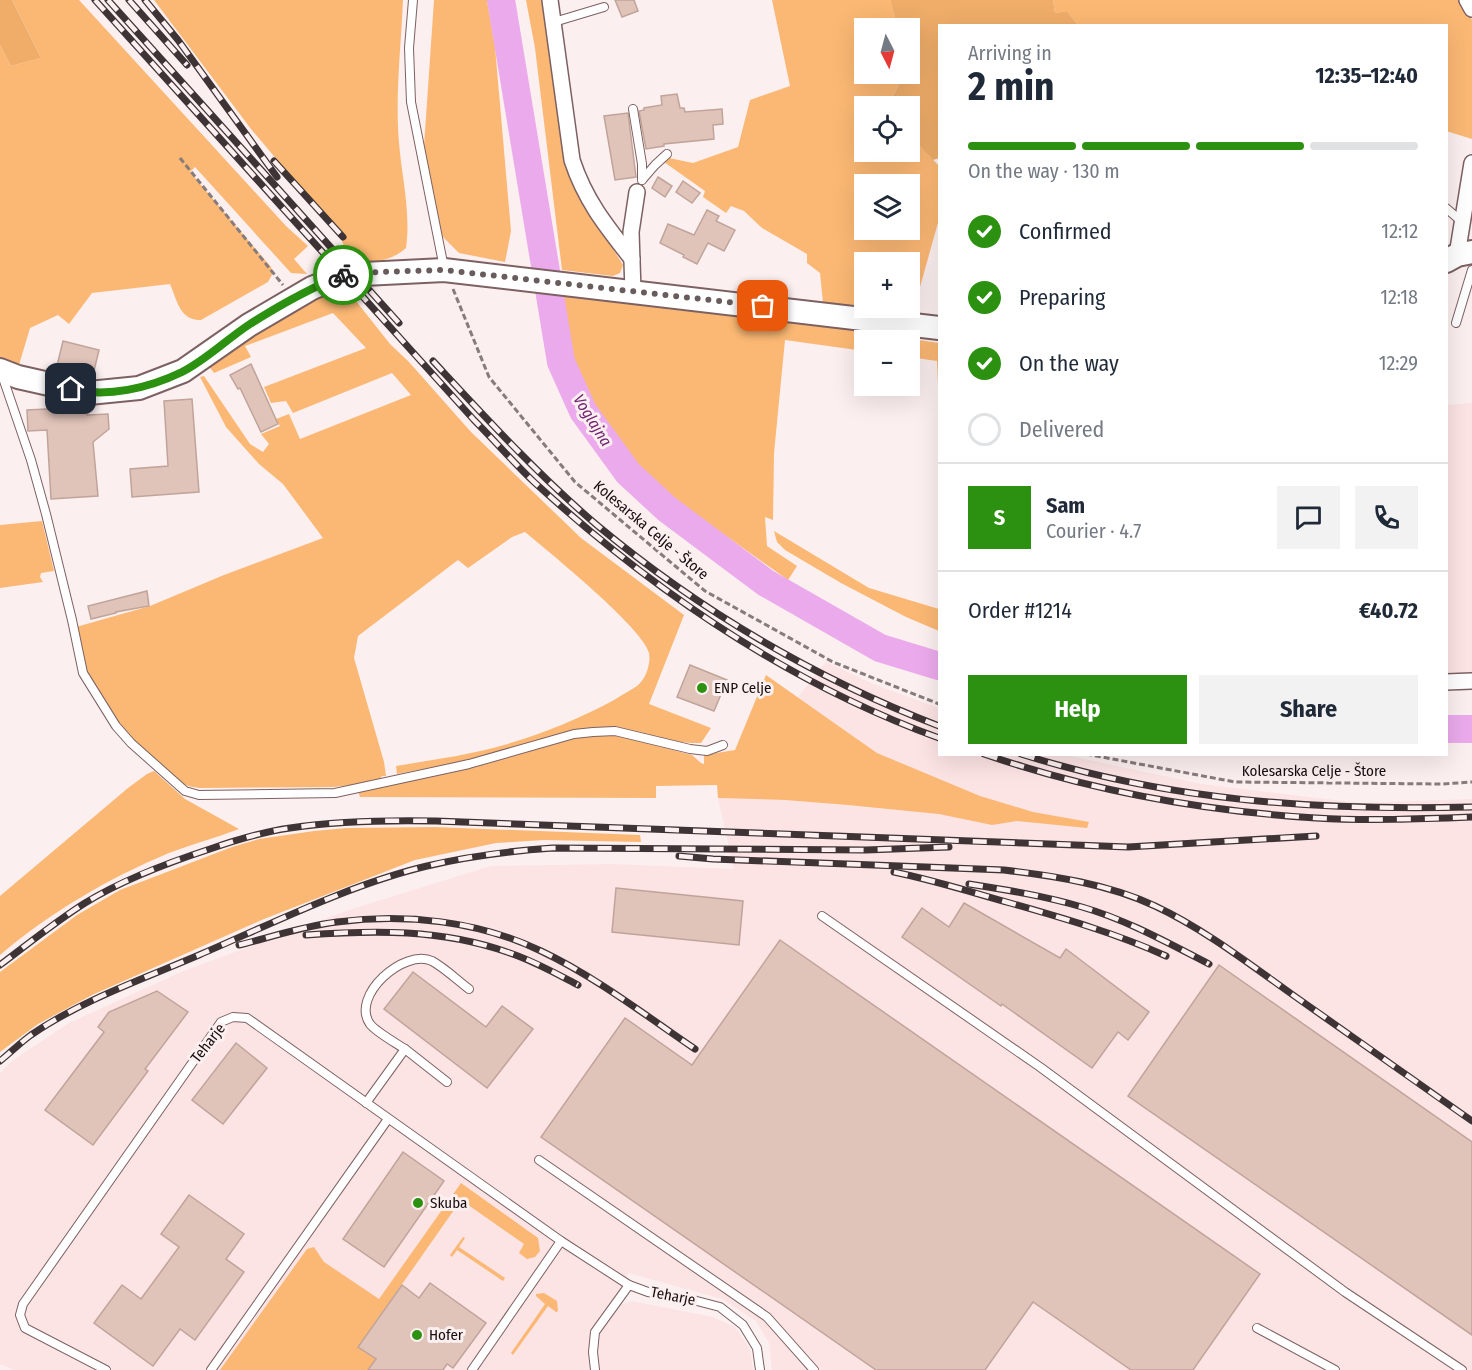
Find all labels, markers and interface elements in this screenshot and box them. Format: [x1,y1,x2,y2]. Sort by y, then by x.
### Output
north arrow [854,18,920,84]
map controls [854,18,920,396]
text: Arriving in [968,41,1052,65]
text: 12:35–12:40 [1315,62,1418,89]
text: 2 min [968,64,1054,110]
button: locate [854,96,920,162]
text: On the way · 130 m [968,159,1120,183]
button: layers [854,174,920,240]
icon: check [968,215,1001,248]
text: Confirmed [1019,218,1112,245]
text: 12:12 [1381,219,1418,243]
courier [313,245,373,305]
button: + [854,252,920,318]
icon: bike [327,259,360,292]
pin [737,280,788,331]
icon: check [968,281,1001,314]
text: Preparing [1019,284,1105,311]
text: 12:18 [1380,285,1418,309]
icon: bag [746,289,779,322]
button: − [854,330,920,396]
icon: check [968,347,1001,380]
text: On the way [1019,350,1119,377]
text: 12:29 [1379,351,1418,375]
pin [45,363,96,414]
icon: home [54,372,87,405]
water label: Voglajna [569,391,616,450]
text: Delivered [1019,416,1104,443]
street label: Kolesarska Celje - Štore [590,477,712,583]
button: chat [1277,486,1340,549]
button: phone [1355,486,1418,549]
text: Sam [1046,492,1085,519]
text: S [994,504,1005,531]
text: Courier · 4.7 [1046,519,1141,543]
text: Order #1214 [968,597,1072,624]
text: €40.72 [1359,597,1418,624]
button: Help [968,675,1187,744]
button: Share [1199,675,1418,744]
place label: ENP Celje [714,679,771,697]
marker: ENP Celje [695,681,709,695]
street label: Kolesarska Celje - Štore [1242,762,1386,780]
street label: Teharje [187,1020,229,1066]
place label: Skuba [430,1194,467,1212]
marker: Skuba [411,1196,425,1210]
street label: Teharje [649,1283,697,1309]
place label: Hofer [429,1326,464,1344]
marker: Hofer [410,1328,424,1342]

